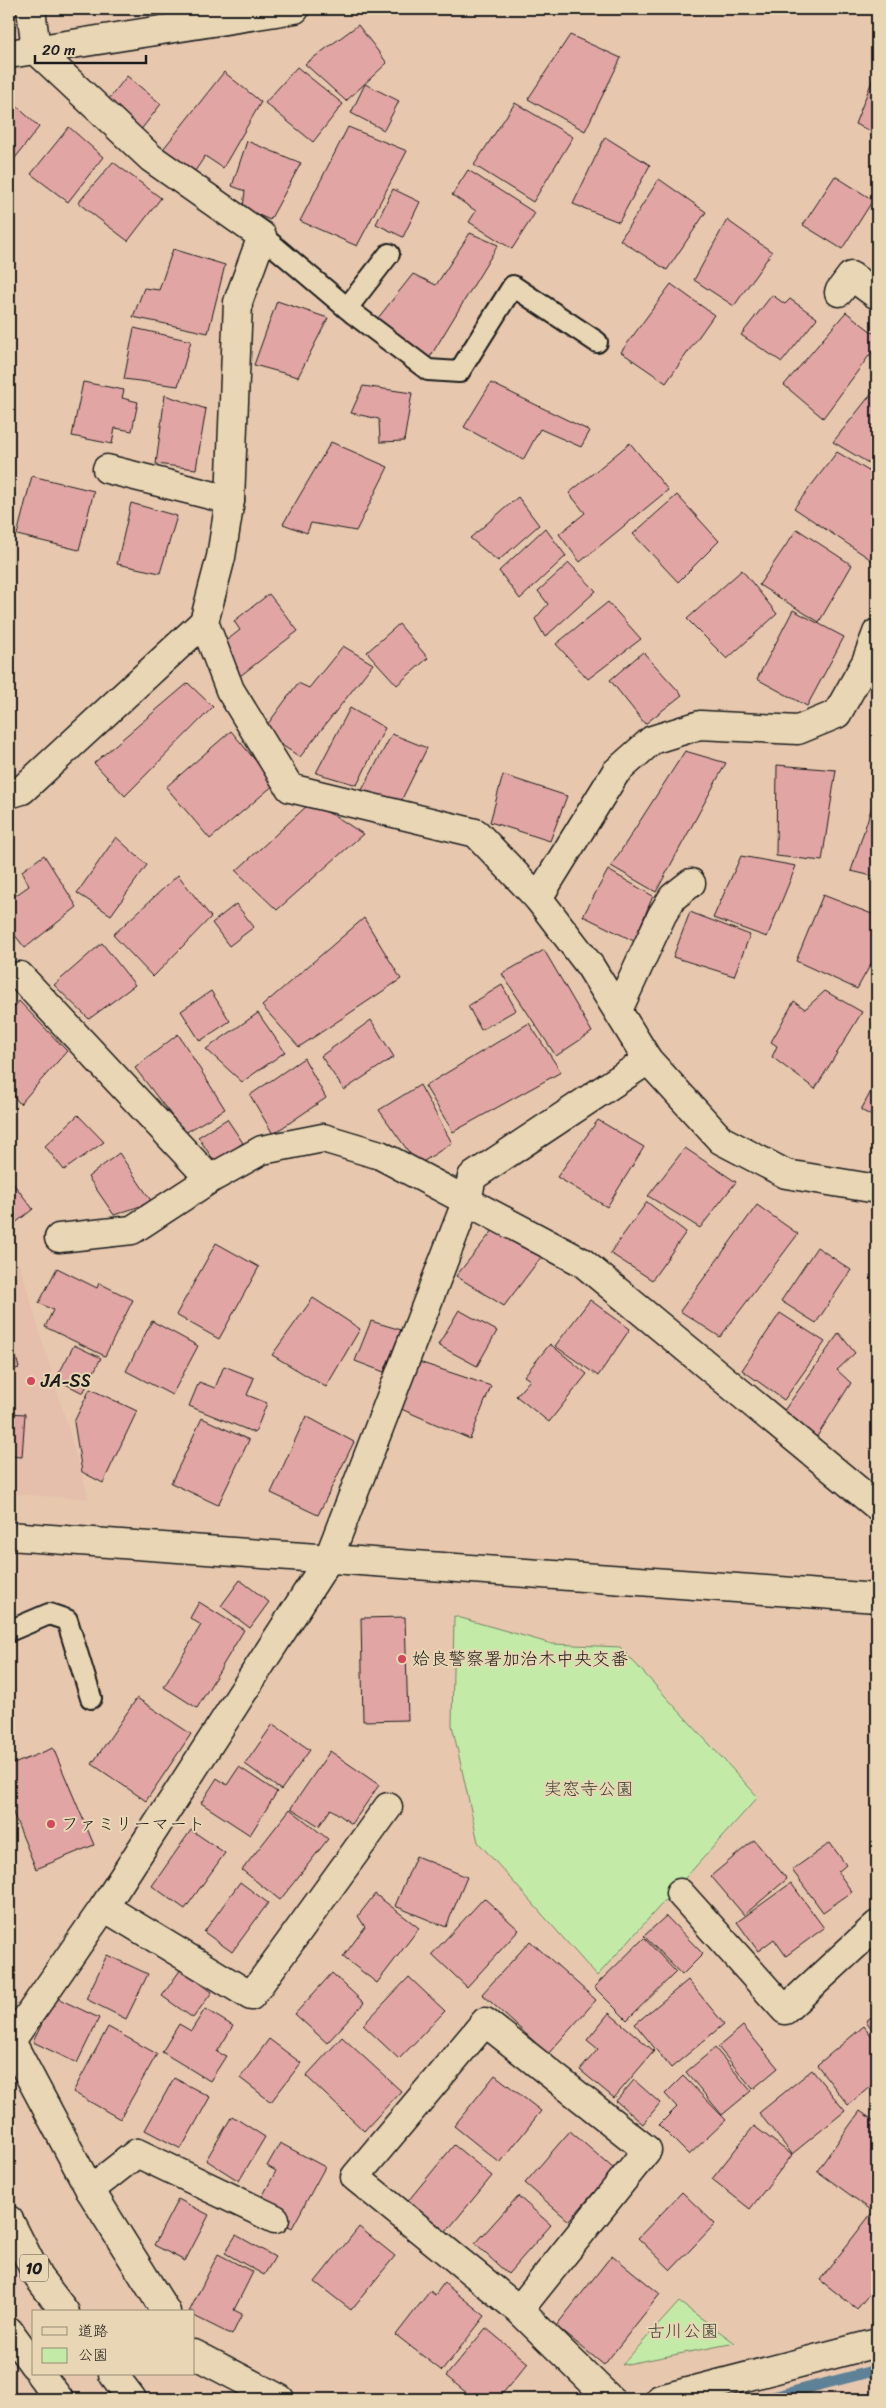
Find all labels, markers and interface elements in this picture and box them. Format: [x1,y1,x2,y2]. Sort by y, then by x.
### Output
scale bar [35,32,146,64]
text: 20 m [42,37,76,63]
place label: JA-SS [40,1365,91,1397]
marker: JA-SS [25,1375,37,1387]
place label: 姶良警察署加治木中央交番 [412,1643,628,1675]
marker: 姶良警察署加治木中央交番 [396,1653,408,1665]
park label: 実窓寺公園 [544,1773,634,1805]
place label: ファミリーマート [61,1808,205,1840]
marker: ファミリーマート [45,1818,57,1830]
road number: 10 [20,2254,48,2282]
legend [32,2310,195,2376]
park label: 古川公園 [647,2315,719,2347]
text: 道路 [78,2318,108,2344]
text: 公園 [78,2342,108,2368]

